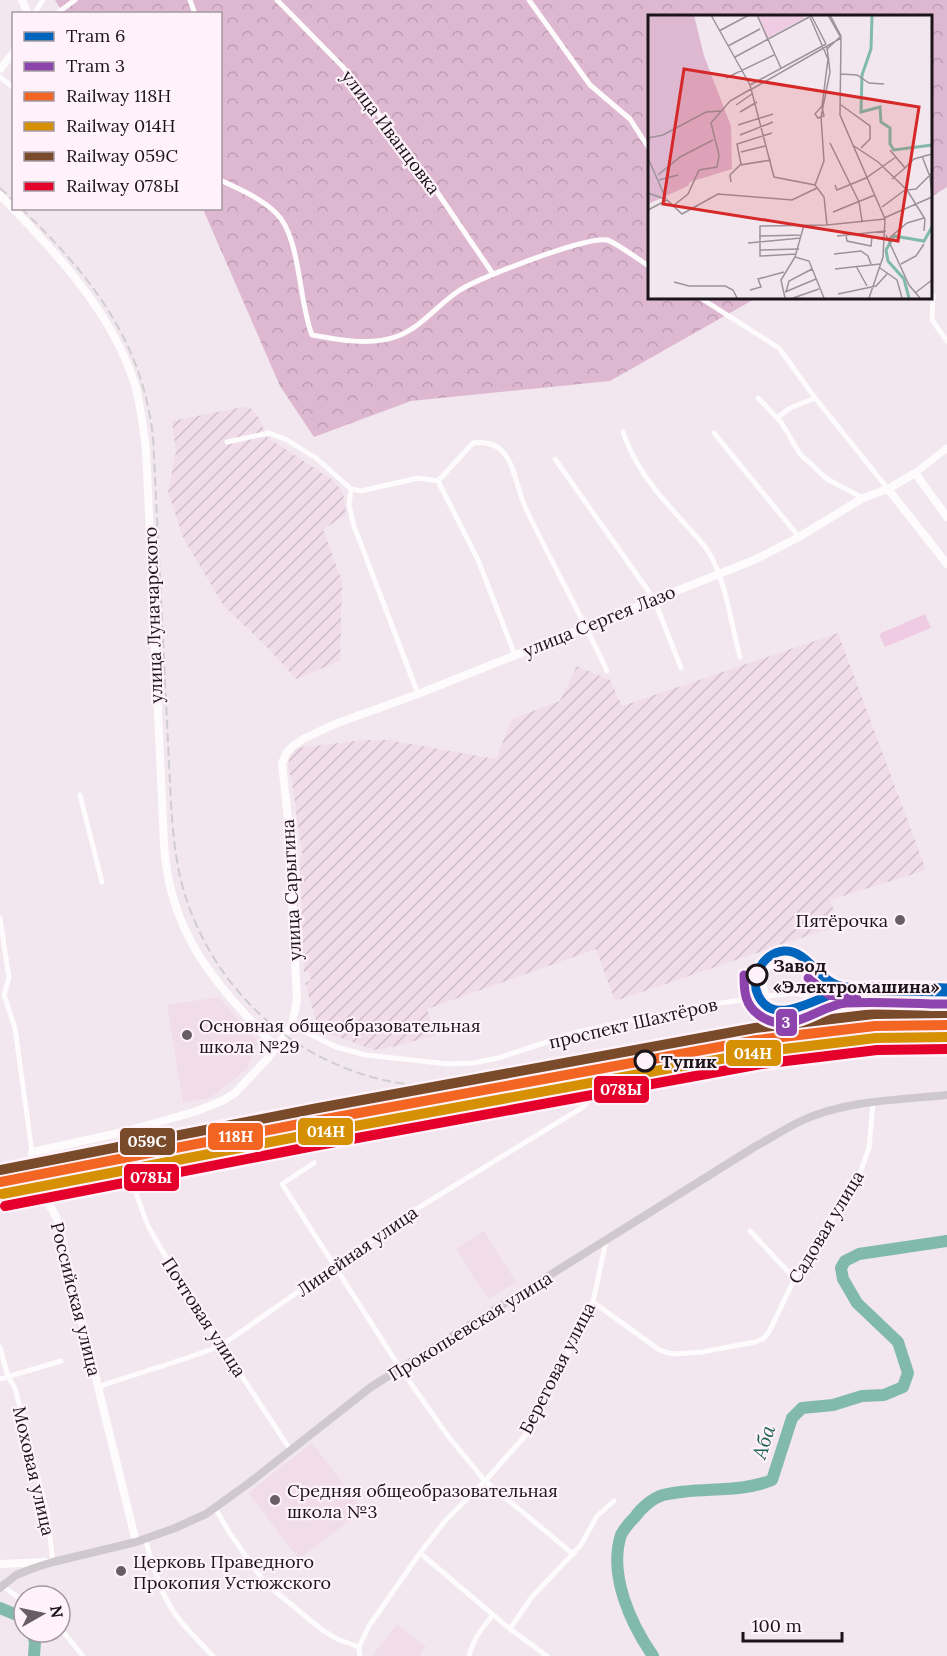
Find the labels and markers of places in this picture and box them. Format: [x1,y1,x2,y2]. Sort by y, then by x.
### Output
place label: Пятёрочка [796,909,888,932]
marker: Пятёрочка [893,913,907,927]
place label: Завод «Электромашина» [773,954,940,998]
marker: Завод «Электромашина» [746,964,768,986]
place label: Основная общеобразовательная школа №29 [199,1014,481,1058]
marker: Основная общеобразовательная школа №29 [180,1028,194,1042]
marker: Тупик [634,1050,656,1072]
place label: Тупик [661,1050,717,1073]
place label: Средняя общеобразовательная школа №3 [287,1479,558,1523]
marker: Средняя общеобразовательная школа №3 [268,1493,282,1507]
place label: Церковь Праведного Прокопия Устюжского [133,1550,331,1594]
marker: Церковь Праведного Прокопия Устюжского [114,1564,128,1578]

